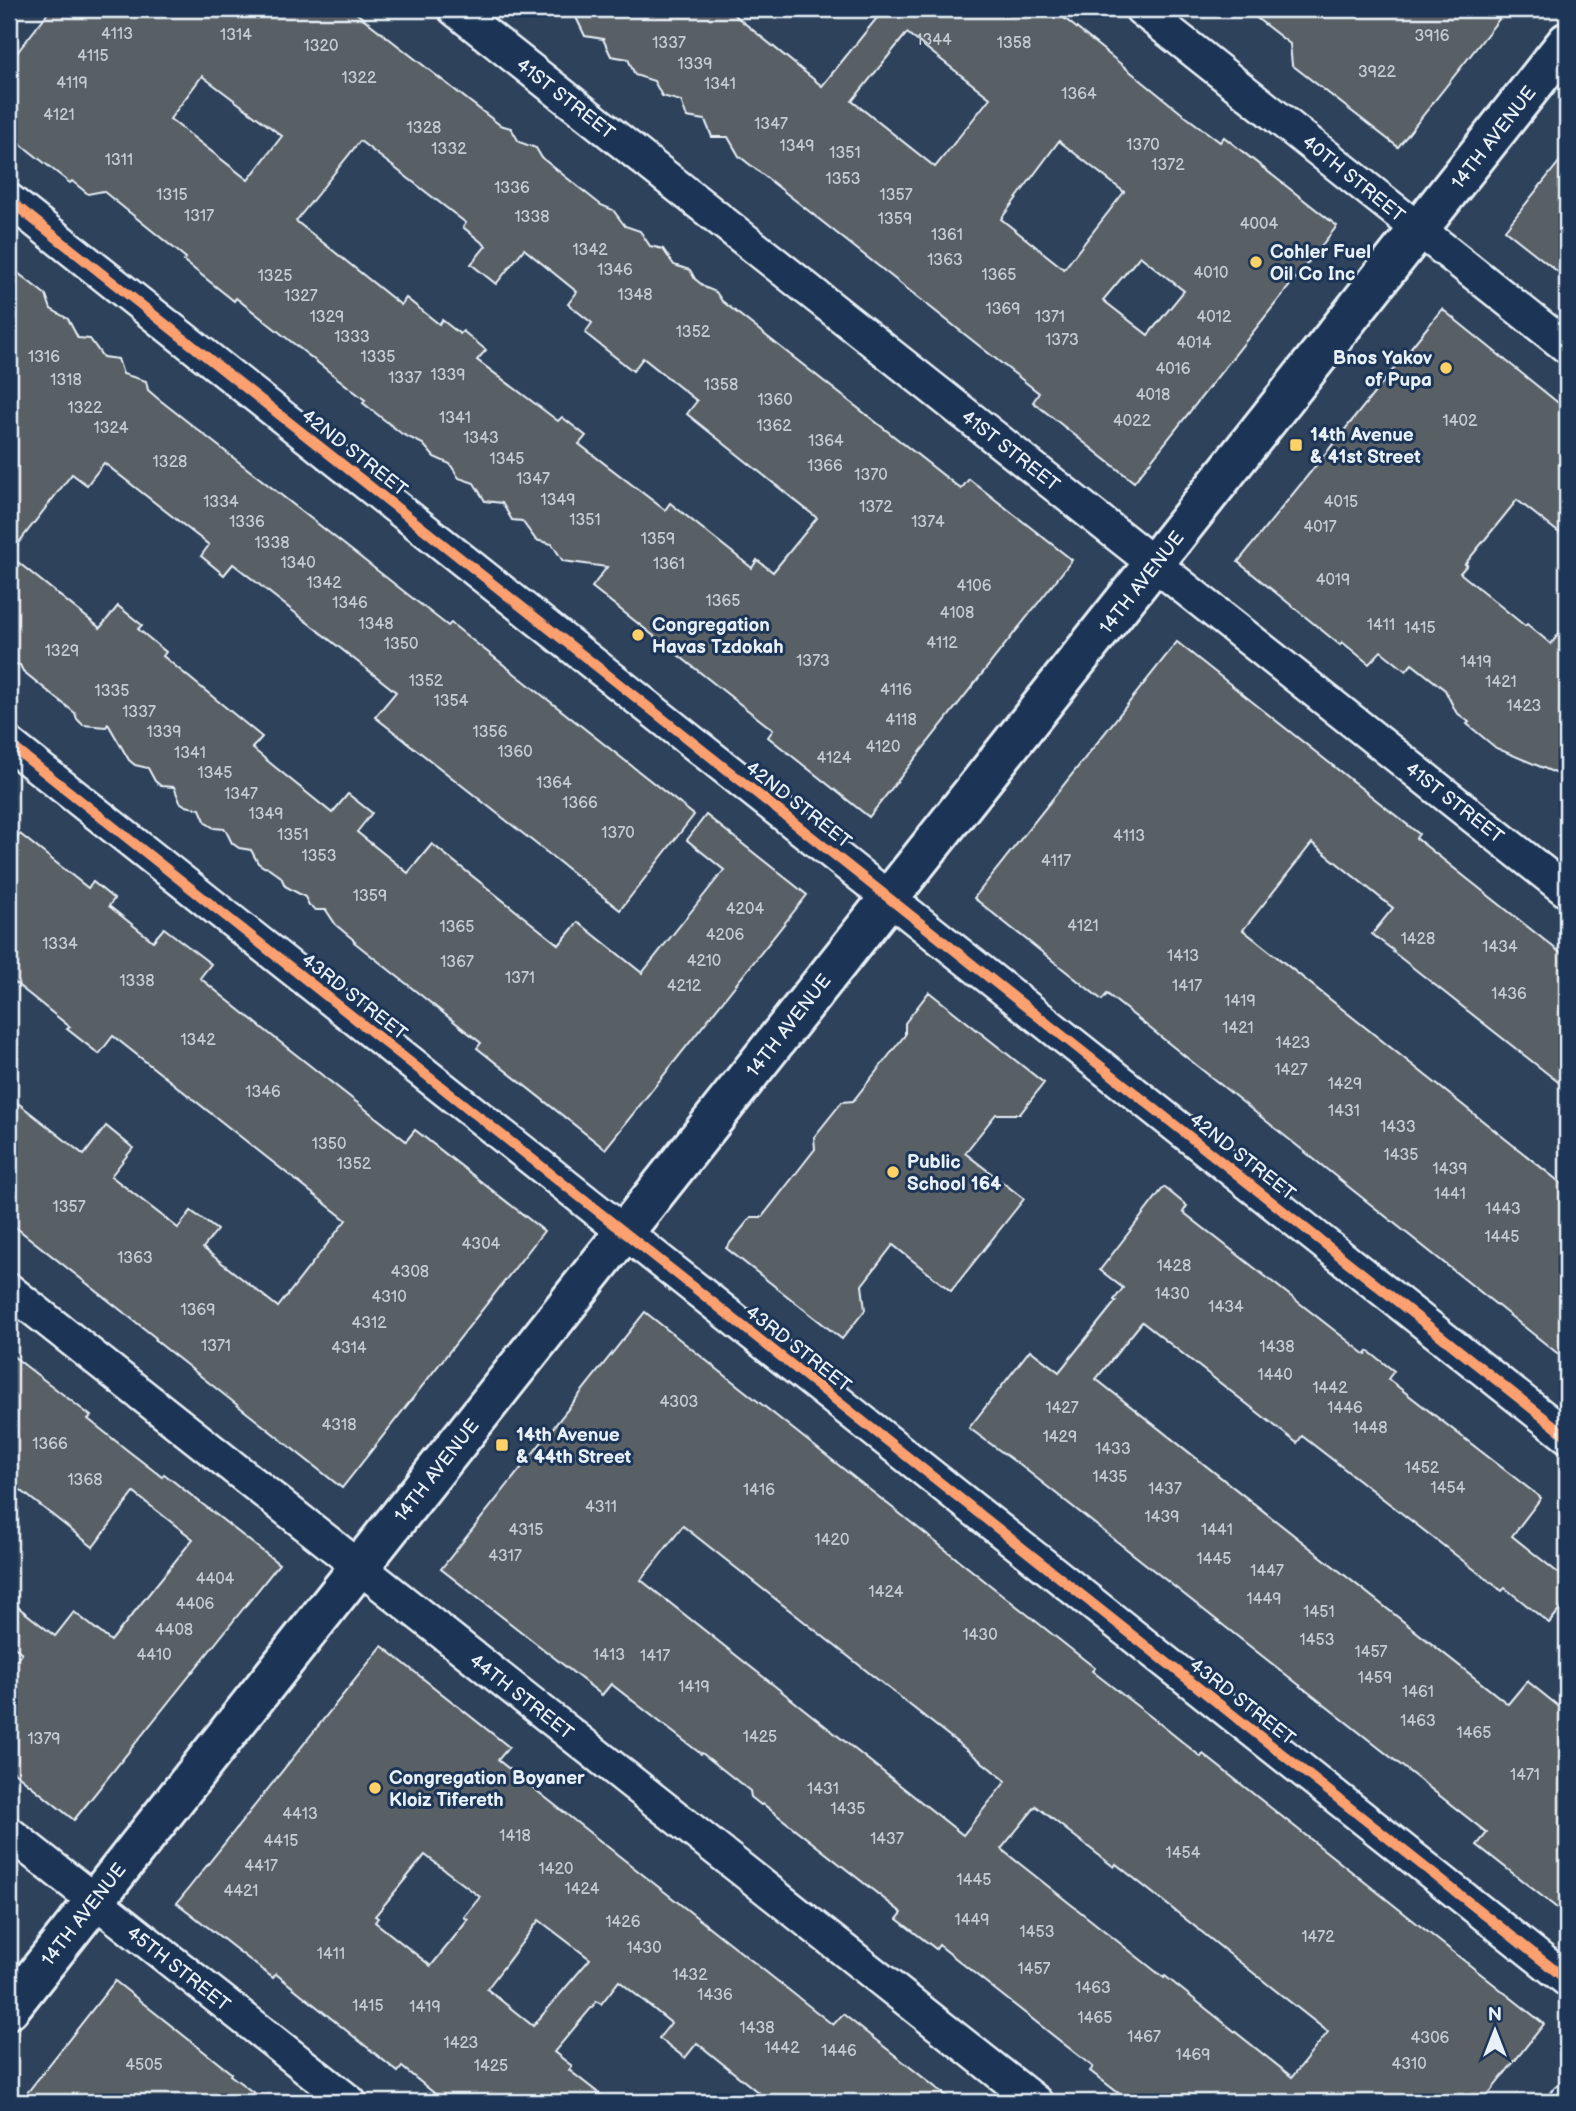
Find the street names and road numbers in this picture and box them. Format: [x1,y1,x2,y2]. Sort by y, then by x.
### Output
street label: 41ST STREET [511,54,619,145]
street label: 14TH AVENUE [1447,82,1542,194]
street label: 40TH STREET [1297,131,1409,228]
street label: 42ND STREET [296,405,412,502]
street label: 41ST STREET [956,406,1064,497]
street label: 14TH AVENUE [1095,527,1190,639]
street label: 42ND STREET [740,757,856,854]
street label: 41ST STREET [1400,758,1508,849]
street label: 43RD STREET [297,949,412,1046]
street label: 14TH AVENUE [742,970,837,1082]
street label: 42ND STREET [1184,1109,1300,1206]
street label: 43RD STREET [741,1301,856,1398]
street label: 14TH AVENUE [390,1415,485,1527]
street label: 44TH STREET [464,1649,578,1745]
street label: 43RD STREET [1185,1654,1300,1751]
street label: 14TH AVENUE [37,1859,132,1971]
street label: 45TH STREET [122,1922,235,2017]

